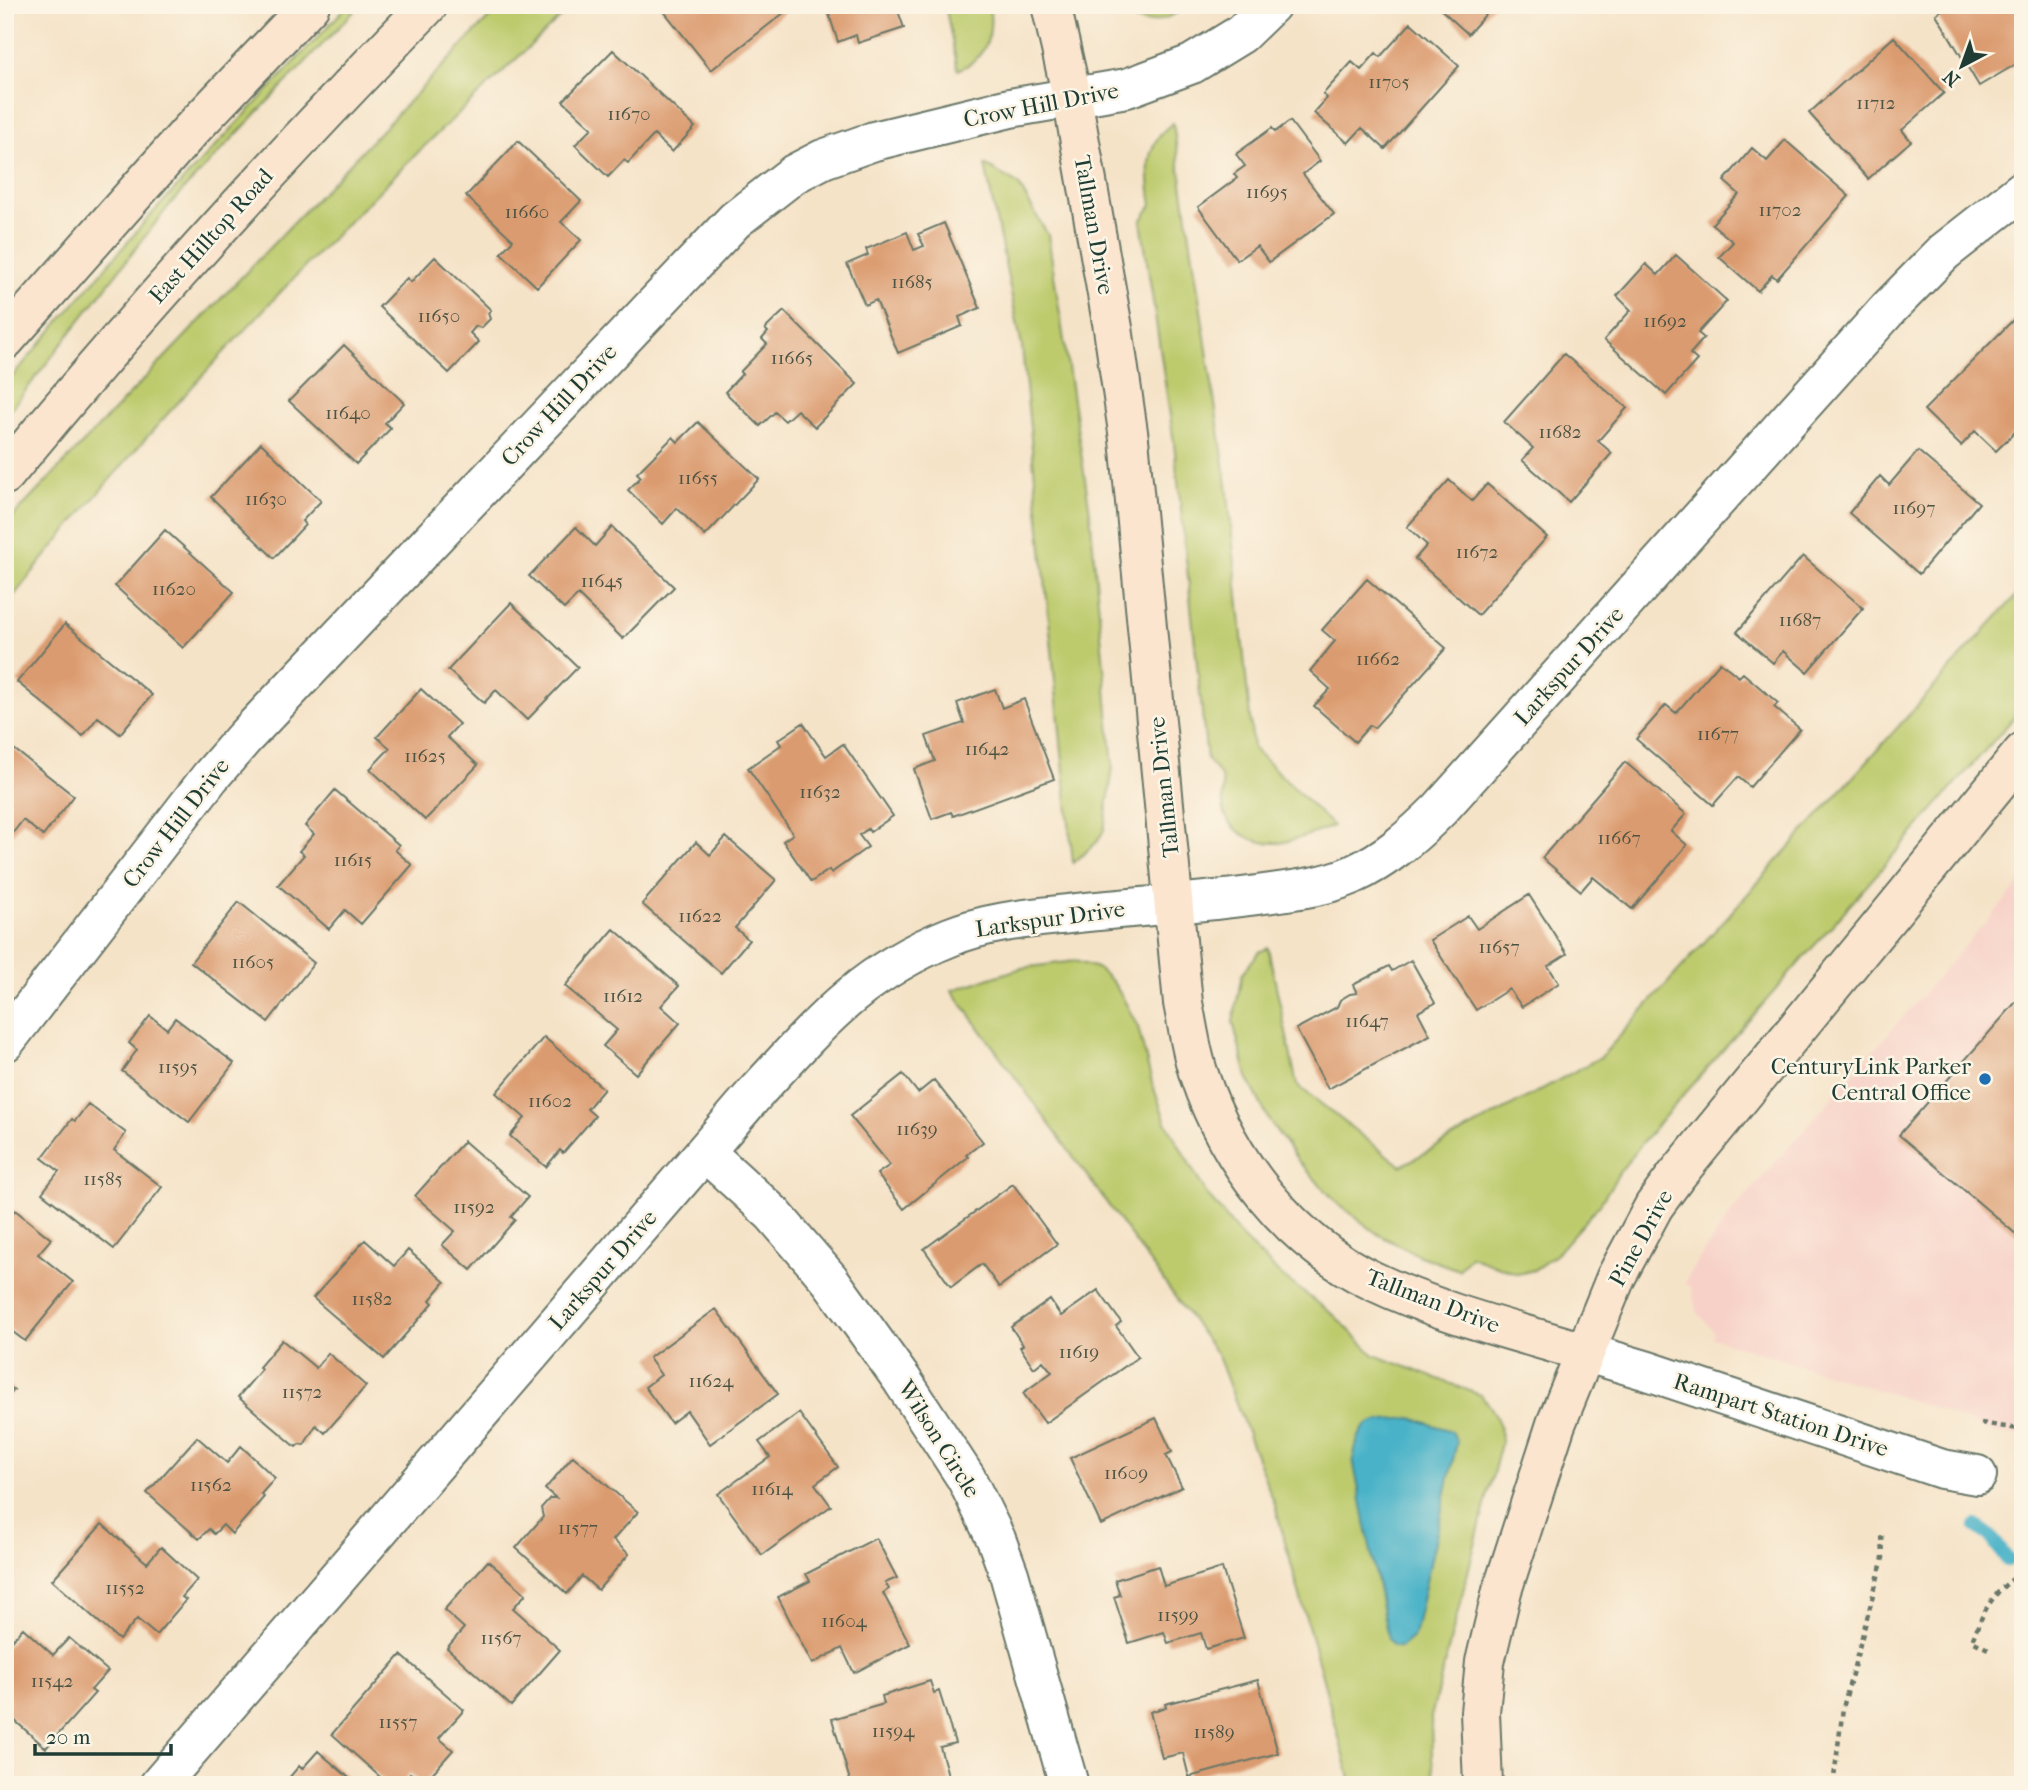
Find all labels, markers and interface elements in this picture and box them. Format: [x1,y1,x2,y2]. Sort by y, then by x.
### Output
north arrow [1926,32,1996,102]
text: N [1938,65,1964,91]
house number: 11705 [1368,71,1410,93]
street label: Crow Hill Drive [961,77,1121,133]
house number: 11712 [1856,92,1896,114]
house number: 11670 [607,103,651,125]
street label: Tallman Drive [1068,153,1120,297]
street label: East Hilltop Road [143,163,279,309]
house number: 11695 [1246,181,1288,203]
house number: 11702 [1759,199,1802,221]
house number: 11660 [505,201,549,223]
house number: 11685 [891,271,933,293]
house number: 11650 [418,305,460,327]
house number: 11692 [1643,310,1687,332]
street label: Crow Hill Drive [496,338,622,472]
house number: 11665 [771,347,813,369]
house number: 11640 [325,402,371,424]
house number: 11682 [1538,421,1582,443]
house number: 11655 [678,467,718,489]
house number: 11630 [245,488,287,510]
house number: 11697 [1893,497,1935,519]
house number: 11672 [1456,541,1498,563]
house number: 11645 [581,570,623,592]
house number: 11620 [152,578,196,600]
street label: Larkspur Drive [1509,601,1629,731]
house number: 11687 [1779,609,1821,631]
house number: 11662 [1356,648,1400,670]
street label: Tallman Drive [1143,715,1185,859]
house number: 11677 [1697,723,1739,745]
house number: 11642 [965,738,1010,760]
house number: 11625 [404,745,446,767]
street label: Crow Hill Drive [117,753,235,893]
house number: 11632 [799,781,841,803]
house number: 11667 [1597,827,1641,849]
house number: 11615 [334,849,372,871]
street label: Larkspur Drive [974,895,1126,943]
house number: 11622 [678,905,722,927]
house number: 11657 [1478,936,1520,958]
house number: 11605 [232,951,274,973]
house number: 11612 [603,985,643,1007]
house number: 11647 [1345,1010,1389,1032]
place label: CenturyLink Parker Central Office [1771,1053,1971,1106]
house number: 11595 [158,1056,198,1078]
marker: CenturyLink Parker Central Office [1977,1071,1993,1087]
house number: 11602 [528,1090,572,1112]
house number: 11639 [896,1118,938,1140]
house number: 11585 [83,1168,123,1190]
street label: Pine Drive [1603,1185,1679,1291]
house number: 11592 [453,1196,495,1218]
street label: Larkspur Drive [543,1204,663,1336]
street label: Tallman Drive [1362,1263,1504,1339]
house number: 11582 [351,1288,393,1310]
house number: 11619 [1059,1341,1099,1363]
street label: Rampart Station Drive [1670,1367,1892,1463]
house number: 11624 [689,1370,734,1392]
street label: Wilson Circle [892,1374,986,1503]
house number: 11572 [282,1381,323,1403]
house number: 11609 [1104,1462,1148,1484]
house number: 11562 [190,1474,232,1496]
house number: 11614 [751,1478,794,1500]
house number: 11577 [558,1517,598,1539]
house number: 11552 [105,1577,145,1599]
house number: 11599 [1157,1604,1199,1626]
house number: 11604 [821,1610,867,1632]
house number: 11567 [480,1627,522,1649]
house number: 11542 [31,1670,74,1692]
house number: 11557 [379,1711,417,1733]
scale bar [35,1713,172,1757]
house number: 11594 [872,1720,915,1742]
house number: 11589 [1193,1721,1235,1743]
text: 20 m [46,1725,91,1749]

